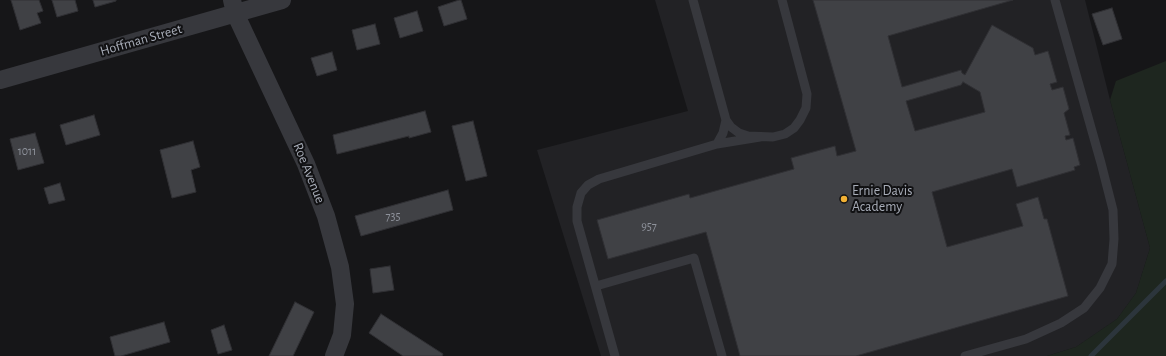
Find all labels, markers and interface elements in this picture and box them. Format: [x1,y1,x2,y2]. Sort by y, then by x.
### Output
street label: Hoffman Street [98,20,184,60]
street label: Roe Avenue [289,140,329,206]
house number: 1011 [18,144,36,158]
place label: Ernie Davis Academy [852,183,912,216]
marker: Ernie Davis Academy [839,194,849,204]
house number: 735 [386,209,400,223]
house number: 957 [641,219,657,233]

